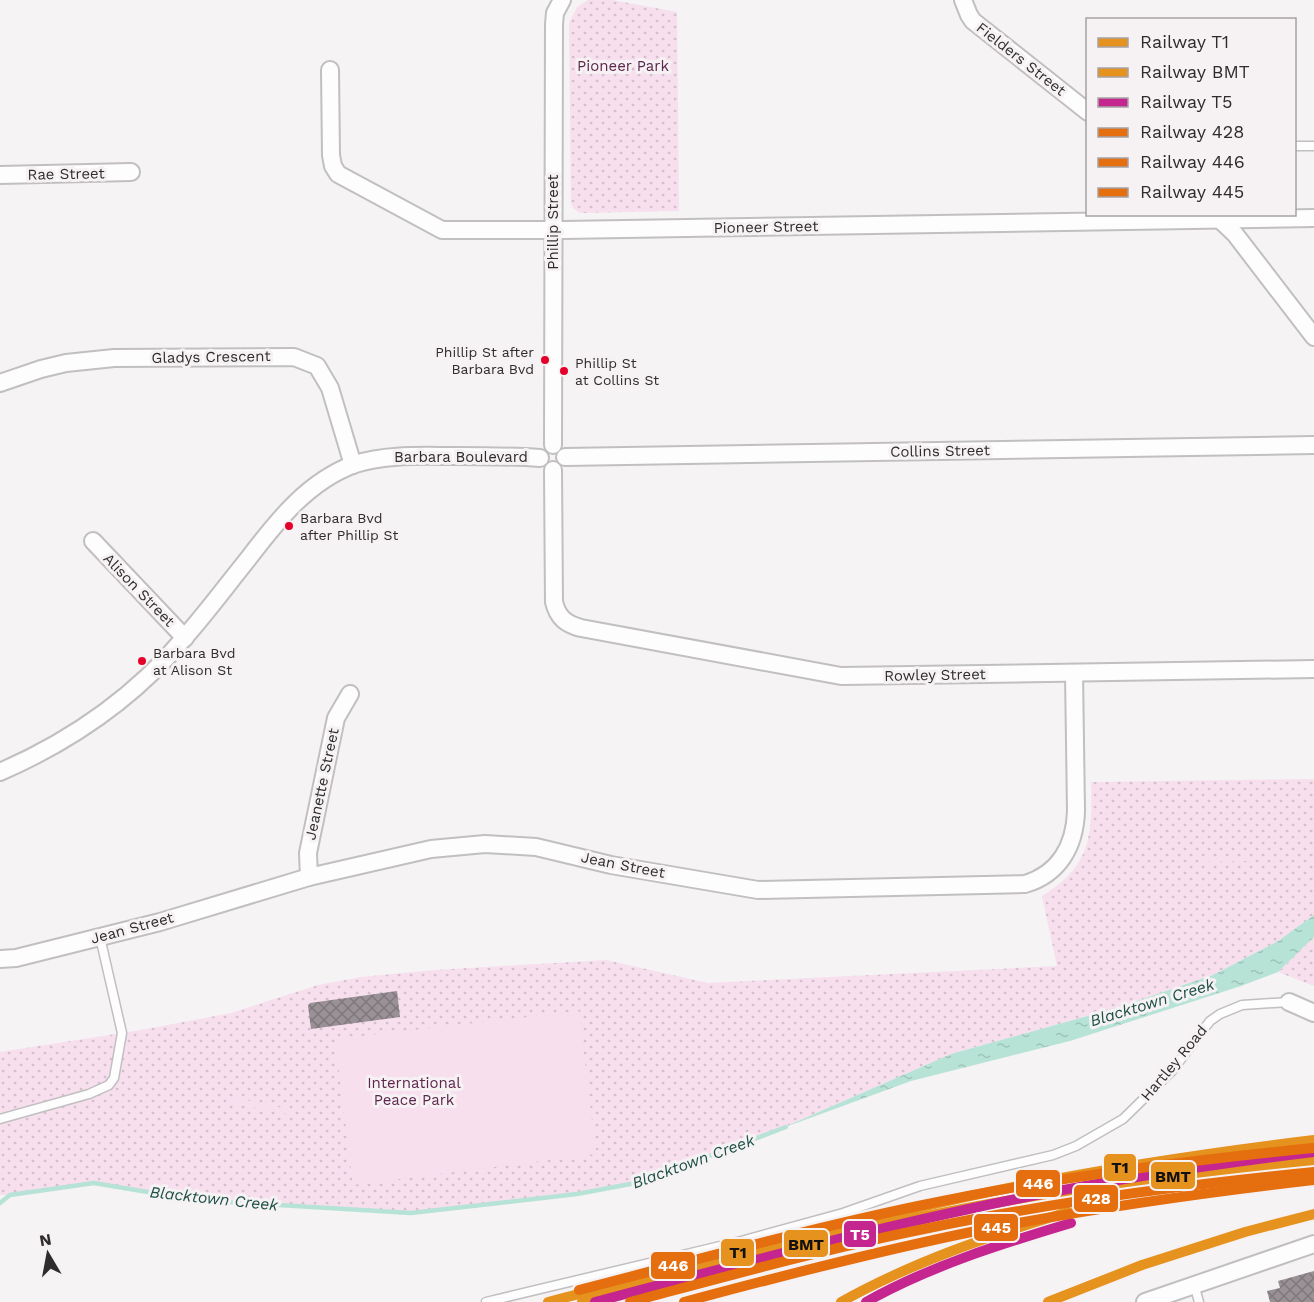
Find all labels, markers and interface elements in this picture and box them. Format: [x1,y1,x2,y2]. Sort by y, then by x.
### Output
legend [1086,18,1296,216]
street label: Fielders Street [973,19,1070,100]
text: Railway T1 [1140,31,1229,52]
park label: Pioneer Park [577,57,669,75]
text: Railway BMT [1140,61,1250,82]
text: Railway T5 [1140,91,1233,112]
text: Railway 428 [1140,121,1244,142]
text: Railway 446 [1140,151,1245,172]
street label: Rae Street [27,164,106,184]
street label: Phillip Street [544,174,562,270]
text: Railway 445 [1140,181,1244,202]
street label: Pioneer Street [713,217,819,237]
place label: Phillip St after Barbara Bvd [435,344,534,377]
street label: Gladys Crescent [151,347,271,367]
marker: Phillip St after Barbara Bvd [539,354,551,366]
place label: Phillip St at Collins St [575,355,659,388]
marker: Phillip St at Collins St [558,365,570,377]
street label: Collins Street [890,441,991,461]
street label: Barbara Boulevard [394,448,528,466]
place label: Barbara Bvd after Phillip St [300,510,399,543]
marker: Barbara Bvd after Phillip St [283,520,295,532]
street label: Alison Street [100,550,179,631]
place label: Barbara Bvd at Alison St [153,645,236,678]
marker: Barbara Bvd at Alison St [136,655,148,667]
street label: Rowley Street [884,665,987,685]
street label: Jeanette Street [301,726,343,842]
street label: Jean Street [580,848,667,882]
street label: Jean Street [89,908,176,948]
water label: Blacktown Creek [1088,974,1218,1030]
street label: Hartley Road [1137,1021,1211,1105]
park label: International Peace Park [367,1074,461,1109]
water label: Blacktown Creek [629,1130,758,1192]
line badge: T1 [1103,1153,1137,1182]
text: T1 [1111,1158,1129,1177]
line badge: BMT [1150,1161,1196,1190]
text: BMT [1155,1167,1192,1186]
line badge: 446 [1015,1169,1061,1198]
text: 446 [1023,1174,1053,1193]
water label: Blacktown Creek [149,1182,280,1215]
line badge: 428 [1073,1184,1119,1213]
text: 428 [1081,1189,1111,1208]
line badge: 445 [973,1213,1019,1242]
text: 445 [981,1218,1011,1237]
line badge: T5 [843,1220,877,1248]
north arrow [18,1224,78,1284]
text: T5 [850,1225,870,1244]
text: N [38,1229,53,1250]
line badge: BMT [783,1229,829,1258]
text: BMT [788,1235,825,1254]
line badge: T1 [720,1238,755,1267]
text: T1 [729,1243,747,1262]
line badge: 446 [650,1251,696,1280]
text: 446 [658,1256,688,1275]

